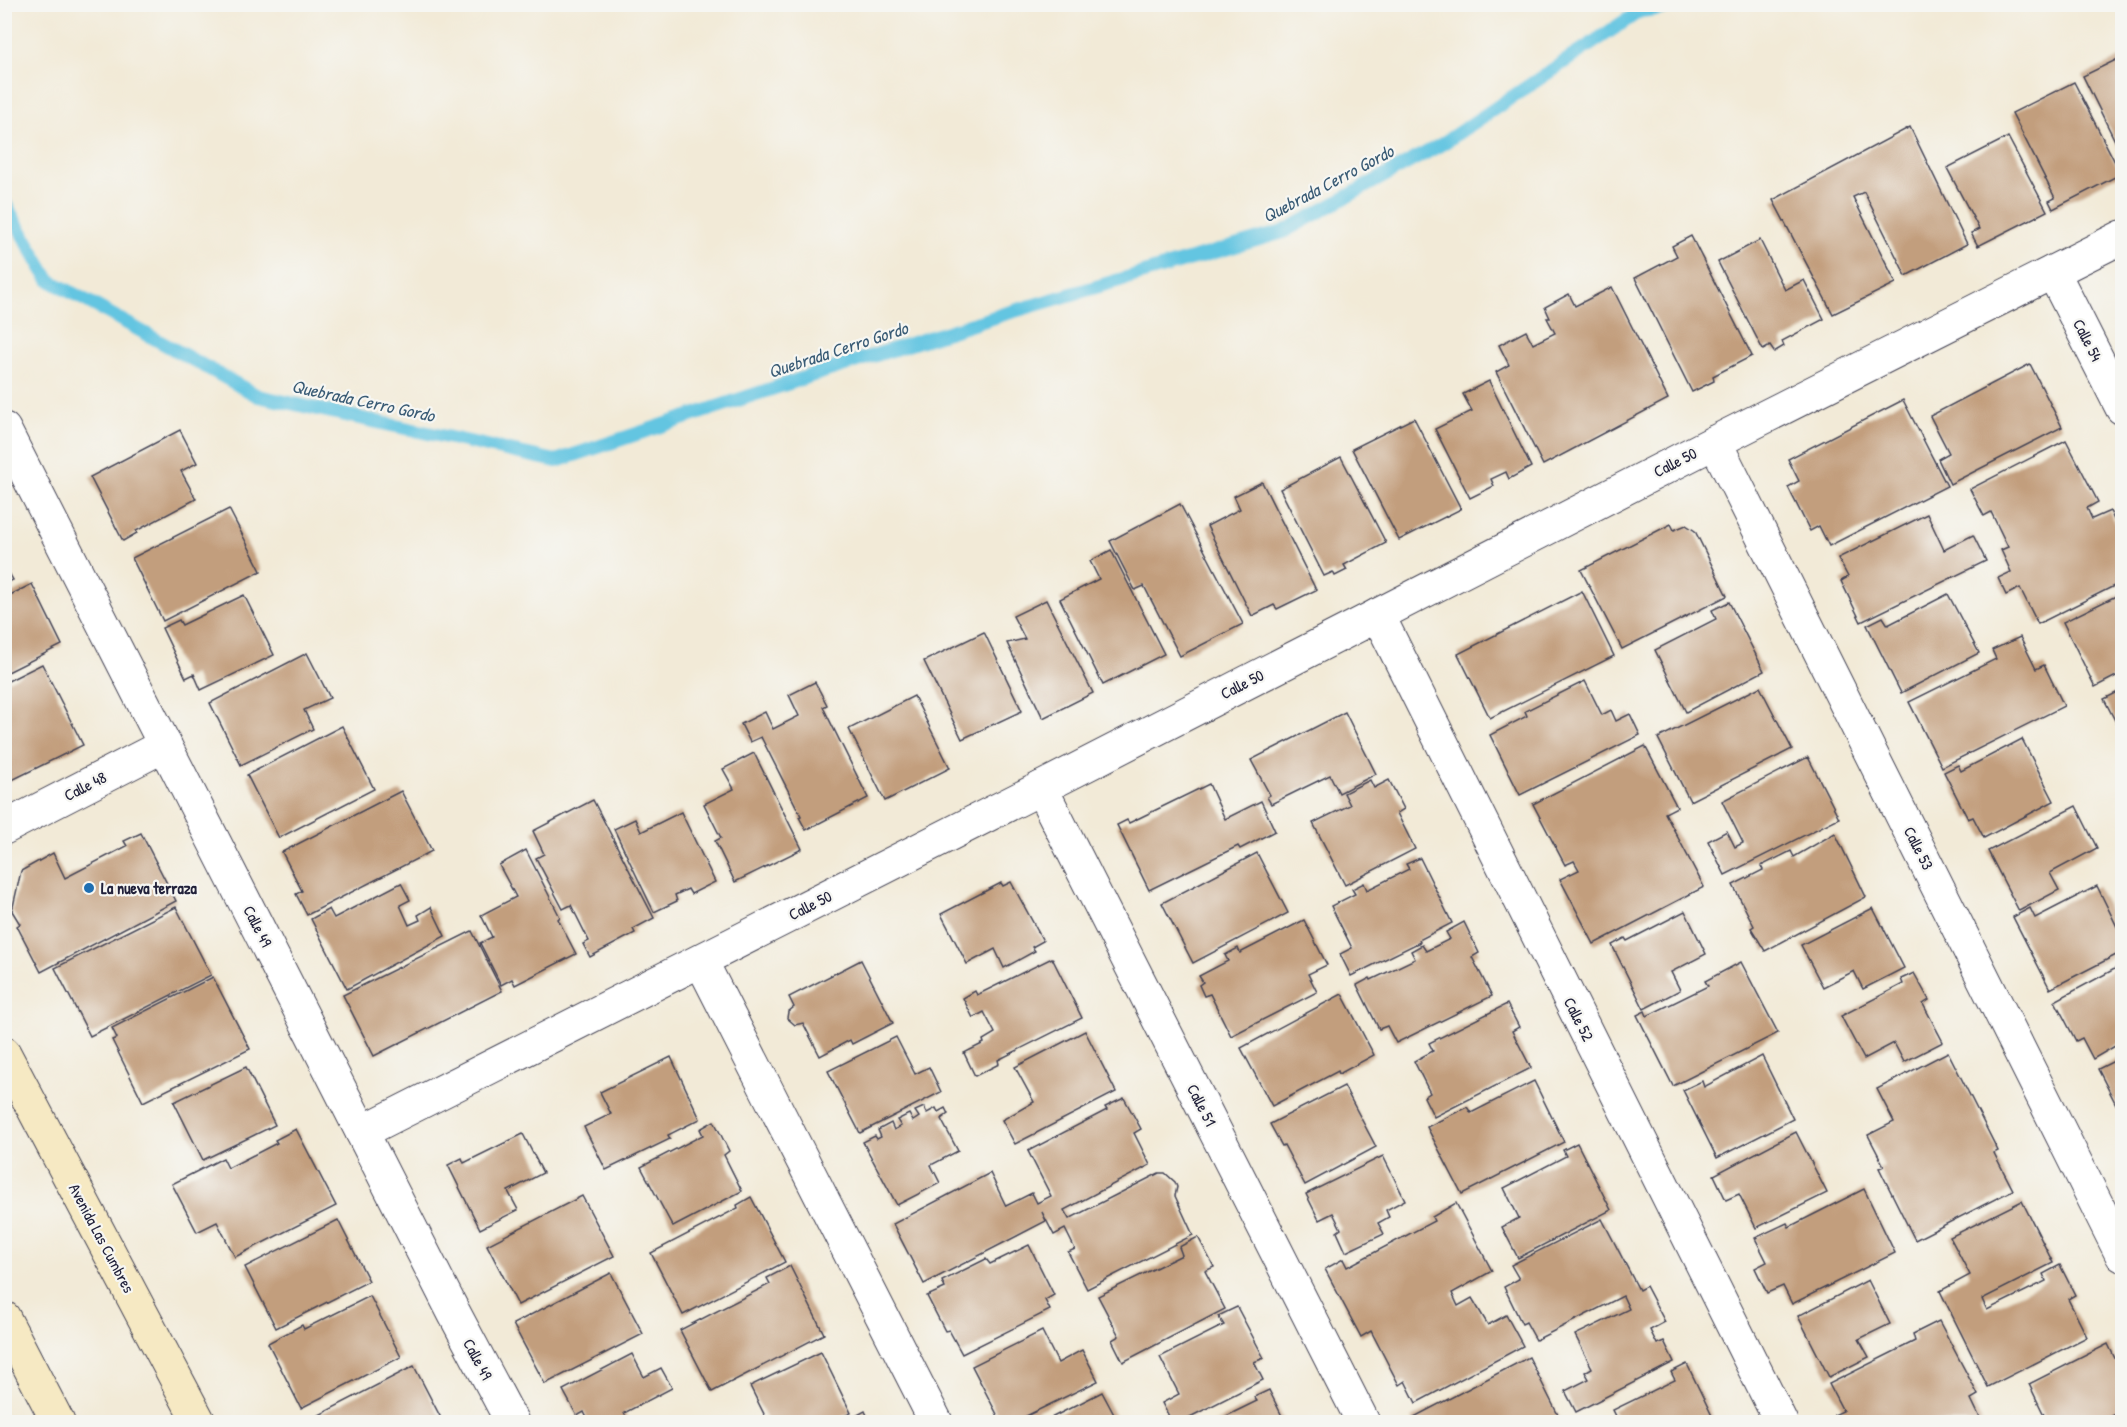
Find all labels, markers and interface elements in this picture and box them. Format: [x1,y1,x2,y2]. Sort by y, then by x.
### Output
water label: Quebrada Cerro Gordo [1258,138,1399,229]
water label: Quebrada Cerro Gordo [765,315,912,384]
street label: Calle 54 [2068,315,2108,365]
water label: Quebrada Cerro Gordo [290,373,438,428]
street label: Calle 50 [1650,442,1700,482]
street label: Calle 50 [1217,664,1267,704]
street label: Calle 48 [60,766,110,806]
street label: Calle 53 [1899,823,1939,873]
place label: La nueva terraza [101,877,198,899]
marker: La nueva terraza [82,881,96,895]
street label: Calle 50 [785,885,835,925]
street label: Calle 49 [238,901,278,951]
street label: Calle 52 [1559,993,1600,1045]
street label: Calle 51 [1182,1080,1222,1130]
street label: Avenida Las Cumbres [64,1179,140,1297]
street label: Calle 49 [458,1334,498,1384]

